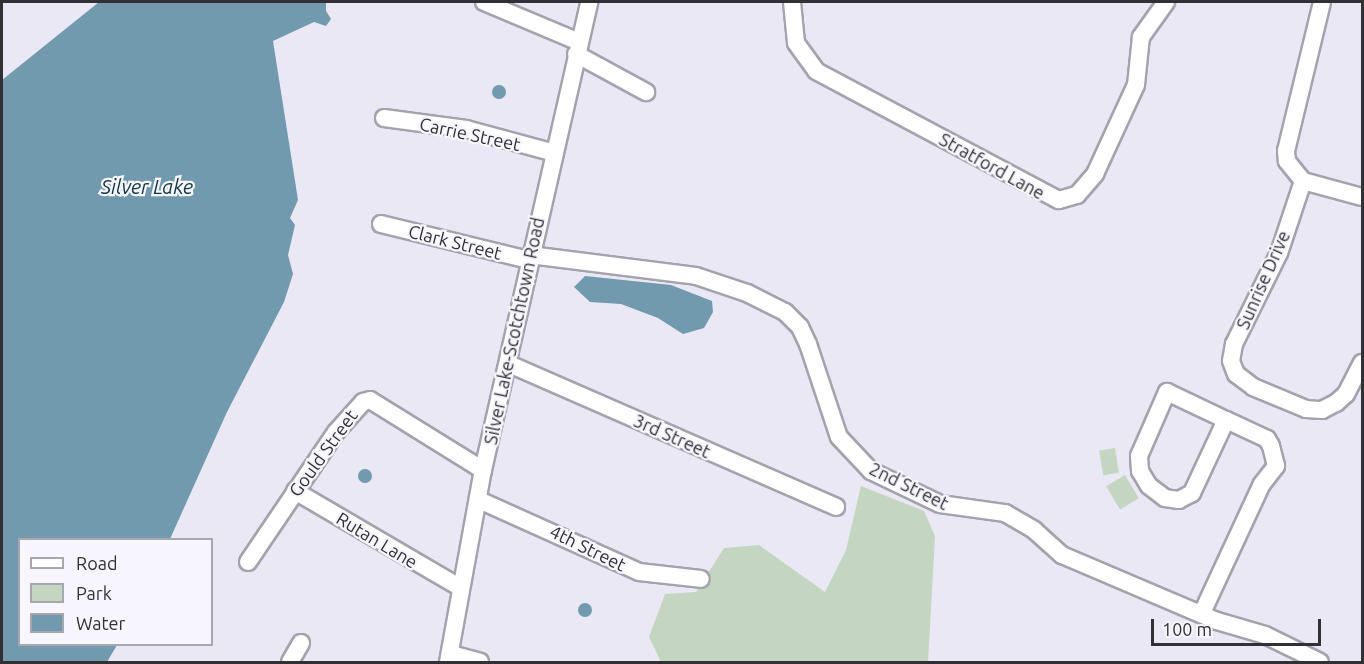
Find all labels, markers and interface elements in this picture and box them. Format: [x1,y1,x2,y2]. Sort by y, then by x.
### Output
street label: Carrie Street [418,113,522,155]
street label: Stratford Lane [936,128,1048,204]
water label: Silver Lake [101,174,193,198]
street label: Silver Lake-Scotchtown Road [479,215,549,447]
street label: Clark Street [406,220,504,264]
street label: Sunrise Drive [1232,227,1294,333]
street label: Gould Street [284,405,362,501]
street label: 3rd Street [630,409,714,463]
street label: 2nd Street [866,458,952,514]
street label: Rutan Lane [333,507,421,573]
street label: 4th Street [546,520,630,576]
legend [18,538,213,646]
text: Road [76,553,118,573]
text: Park [76,583,112,603]
scale bar [1154,607,1324,645]
text: Water [76,613,125,633]
text: 100 m [1162,619,1212,639]

